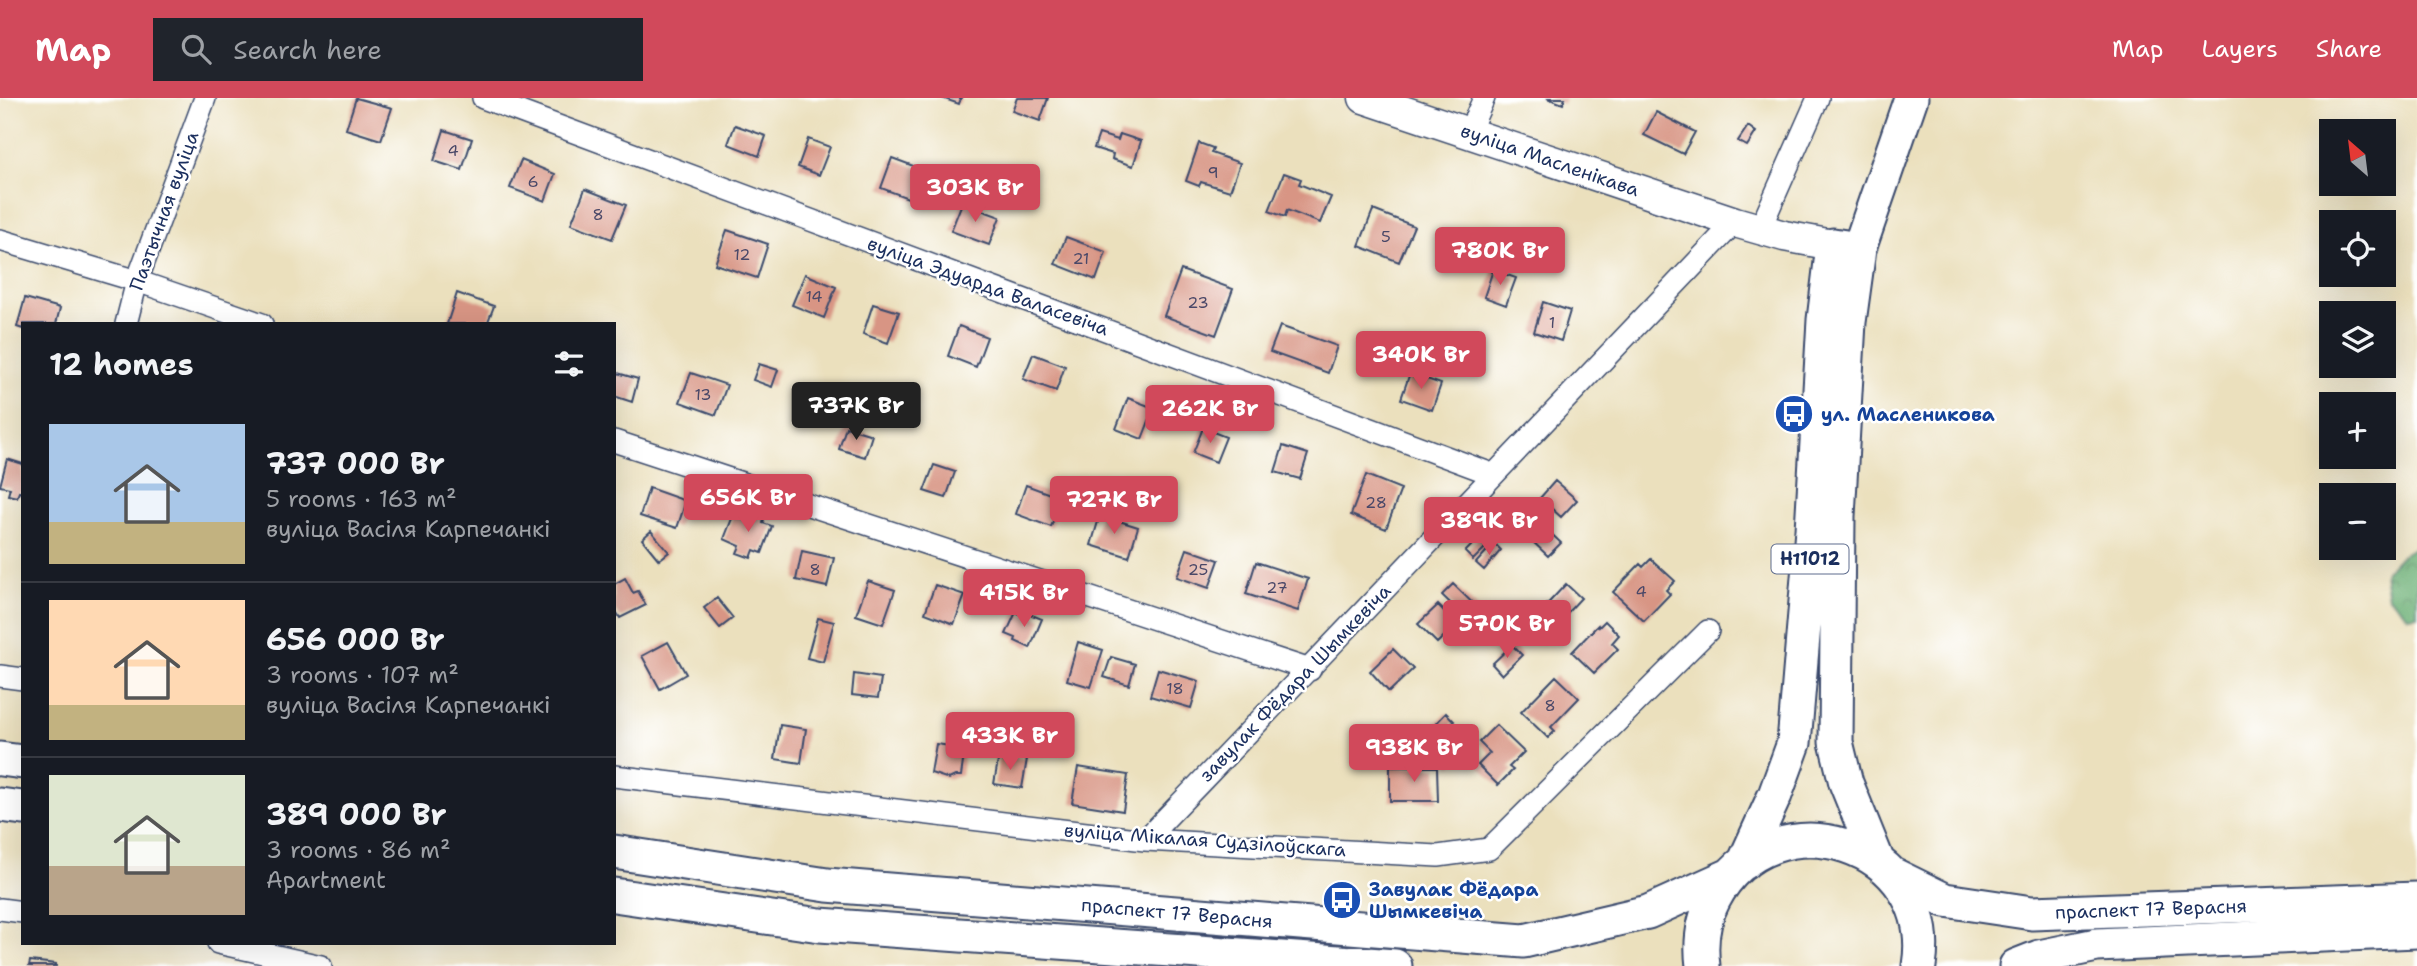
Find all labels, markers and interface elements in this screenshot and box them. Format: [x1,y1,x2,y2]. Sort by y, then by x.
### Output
search box [153,18,643,81]
text: Map [35,27,111,72]
icon: search [177,30,215,68]
text: Search here [233,32,382,67]
text: Map [2112,33,2163,65]
text: Layers [2201,33,2278,65]
text: Share [2316,33,2382,65]
street label: вуліца Масленікава [1457,118,1643,202]
north arrow [2319,119,2396,196]
map controls [2319,119,2396,560]
street label: Паэтычная вуліца [124,128,204,294]
house number: 4 [447,140,459,161]
house number: 9 [1207,162,1219,183]
pin: 303K Br [910,164,1040,224]
house number: 6 [527,171,539,192]
text: 303K Br [926,172,1024,202]
house number: 8 [592,204,604,225]
button: locate [2319,210,2396,287]
house number: 5 [1381,226,1391,247]
pin: 780K Br [1435,228,1565,287]
street label: вуліца Эдуарда Валасевіча [864,231,1112,341]
text: 780K Br [1451,235,1549,265]
house number: 12 [733,244,751,265]
house number: 21 [1072,248,1090,269]
house number: 14 [805,286,823,307]
house number: 23 [1187,292,1209,313]
button: layers [2319,301,2396,378]
house number: 1 [1549,312,1555,333]
pin: 340K Br [1356,331,1486,391]
text: 340K Br [1372,339,1470,369]
text: 12 homes [49,344,193,385]
icon: filters [550,345,588,383]
pin: 737K Br [791,382,921,442]
house number: 13 [694,384,712,405]
pin: 262K Br [1145,386,1275,445]
text: 737K Br [808,390,904,420]
button: + [2319,392,2396,469]
text: 262K Br [1161,393,1259,423]
bus stop icon: ул. Масленикова [1773,393,1815,435]
place label: ул. Масленикова [1821,402,1995,427]
text: 737 000 Br [266,443,445,484]
icon: home [105,452,189,536]
pin: 656K Br [683,474,813,534]
pin: 727K Br [1049,476,1179,536]
text: 656K Br [700,482,796,512]
button: − [2319,483,2396,560]
text: 5 rooms · 163 m² [266,484,457,514]
text: 727K Br [1066,484,1162,514]
house number: 28 [1365,492,1387,513]
pin: 389K Br [1424,498,1554,557]
text: 389K Br [1440,505,1538,535]
text: вуліца Васіля Карпечанкі [266,514,551,544]
road number: Н11012 [1772,545,1848,574]
house number: 8 [809,559,821,580]
house number: 25 [1188,559,1208,580]
pin: 415K Br [959,570,1089,629]
text: 415K Br [979,577,1069,607]
house number: 27 [1266,577,1288,598]
street label: завулак Фёдара Шымкевіча [1194,579,1396,787]
house number: 4 [1635,581,1647,602]
pin: 570K Br [1442,601,1572,660]
text: 570K Br [1459,608,1555,638]
text: 656 000 Br [266,619,445,660]
icon: home [105,628,189,712]
text: 3 rooms · 107 m² [266,660,459,690]
house number: 18 [1166,678,1184,699]
text: вуліца Васіля Карпечанкі [266,690,551,720]
house number: 8 [1544,695,1556,716]
pin: 433K Br [945,712,1075,772]
text: 433K Br [962,720,1058,750]
pin: 938K Br [1349,724,1479,784]
text: 938K Br [1365,732,1463,762]
text: 389 000 Br [266,794,447,835]
icon: home [105,803,189,887]
street label: вуліца Мікалая Судзілоўскага [1063,818,1347,862]
text: 3 rooms · 86 m² [266,835,451,865]
text: Apartment [266,865,386,895]
place label: Завулак Фёдара Шымкевіча [1369,877,1538,924]
bus stop icon: Завулак Фёдара Шымкевіча [1321,879,1363,921]
street label: праспект 17 Верасня [1080,892,1274,934]
street label: праспект 17 Верасня [2055,893,2247,925]

